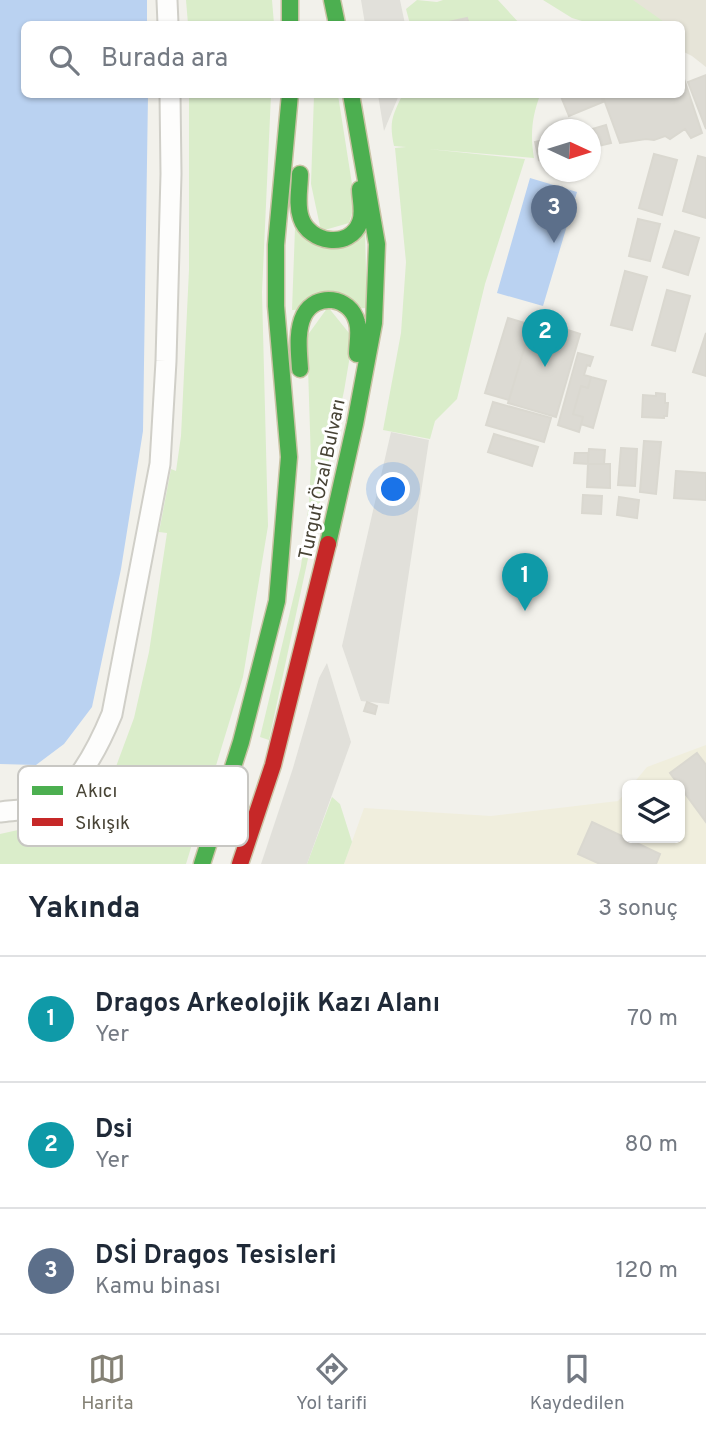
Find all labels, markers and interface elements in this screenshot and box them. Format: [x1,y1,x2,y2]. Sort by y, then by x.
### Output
search box [21,21,685,98]
icon: search [45,41,83,79]
text: Burada ara [101,43,228,76]
north arrow [538,119,601,182]
pin: 3 [531,185,577,243]
pin: 2 [522,309,568,367]
street label: Turgut Özal Bulvarı [293,397,352,562]
your location [376,472,410,506]
pin: 1 [502,553,548,611]
legend [18,766,248,846]
text: Akıcı [75,780,117,804]
map controls [622,780,685,843]
button: layers [622,780,685,843]
text: Sıkışık [75,812,130,836]
text: Yakında [28,891,140,928]
text: 3 sonuç [598,895,678,924]
text: Dragos Arkeolojik Kazı Alanı [95,988,440,1021]
text: 1 [46,1005,56,1034]
text: 70 m [627,1005,678,1034]
text: Yer [95,1021,129,1050]
text: Dsi [95,1114,133,1147]
text: 2 [44,1131,58,1160]
text: 80 m [625,1131,678,1160]
text: Yer [95,1147,129,1176]
text: DSİ Dragos Tesisleri [95,1240,337,1273]
text: 3 [44,1257,58,1286]
text: 120 m [616,1257,678,1286]
text: Kamu binası [95,1273,221,1302]
tab: Harita [81,1350,133,1416]
tab: Yol tarifi [296,1350,367,1416]
tab: Kaydedilen [530,1350,625,1416]

